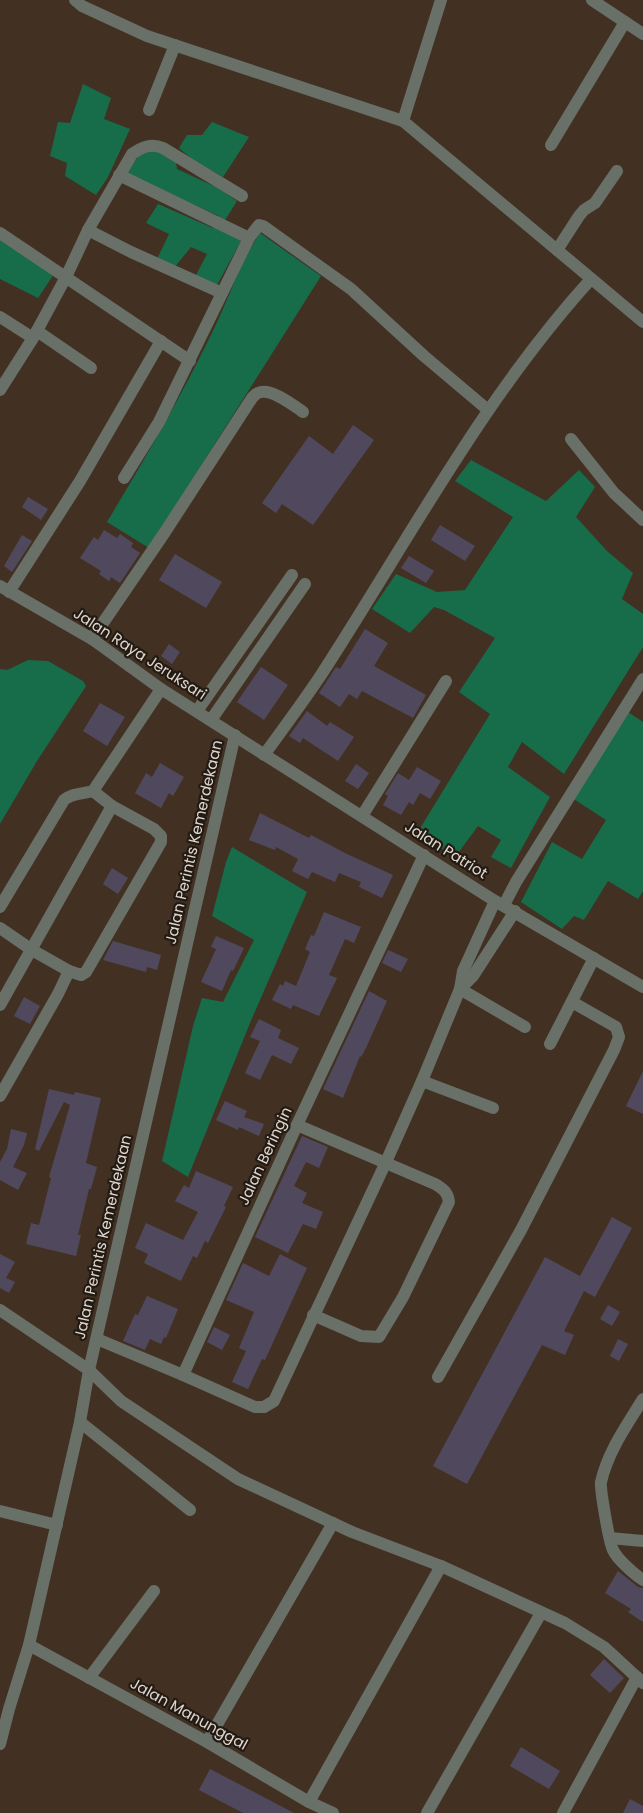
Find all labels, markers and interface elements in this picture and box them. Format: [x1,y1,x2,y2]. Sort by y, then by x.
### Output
street label: Jalan Raya Jeruksari [70,603,211,705]
street label: Jalan Perintis Kemerdekaan [160,738,227,946]
street label: Jalan Patriot [401,816,492,883]
street label: Jalan Beringin [233,1103,297,1208]
street label: Jalan Perintis Kemerdekaan [69,1133,136,1341]
street label: Jalan Manunggal [127,1673,252,1755]

